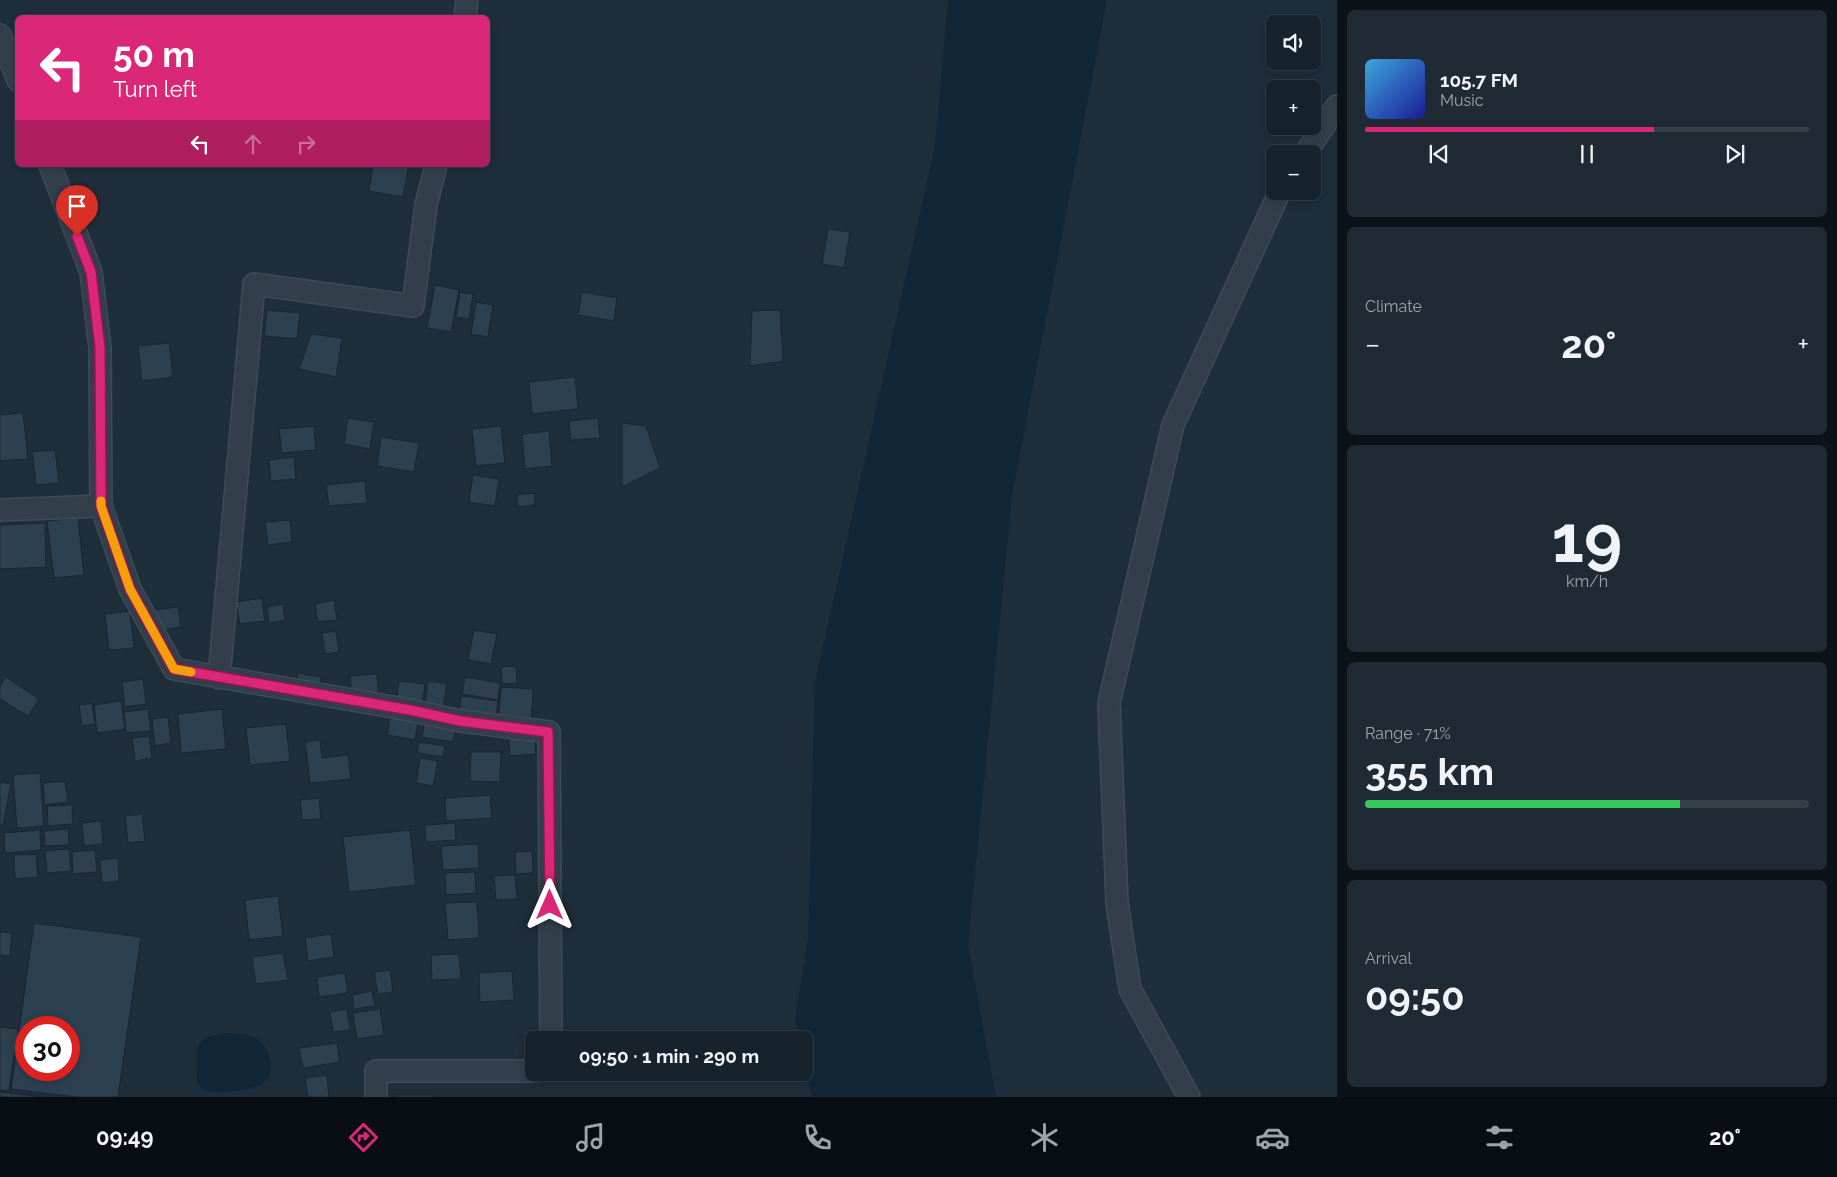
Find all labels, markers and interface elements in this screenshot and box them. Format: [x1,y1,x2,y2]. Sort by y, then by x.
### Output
map controls [1266,15,1321,200]
button: sound [1266,15,1321,70]
text: 50 m [113,34,195,75]
icon: left [30,35,95,100]
text: 105.7 FM [1440,69,1518,91]
text: Turn left [113,76,197,102]
button: + [1266,80,1321,135]
text: Music [1440,91,1484,110]
icon: left [186,130,214,158]
icon: ahead [239,130,267,158]
icon: right [292,130,320,158]
icon: previous [1425,140,1453,168]
icon: pause [1573,140,1601,168]
icon: next [1721,140,1749,168]
button: − [1266,145,1321,200]
pin [56,185,98,236]
icon: arrive [63,192,91,220]
text: Climate [1365,297,1422,316]
text: 20° [1561,322,1616,367]
text: − [1365,328,1380,361]
text: + [1797,328,1809,361]
text: 19 [1552,501,1622,577]
text: km/h [1566,572,1608,591]
text: Range · 71% [1365,724,1451,743]
text: 355 km [1365,749,1494,794]
position arrow [523,878,575,930]
text: Arrival [1365,949,1412,968]
text: 09:50 [1365,974,1464,1019]
speed limit sign: 30 [15,1016,80,1081]
text: 09:50 · 1 min · 290 m [579,1045,759,1067]
icon: directions [346,1120,381,1155]
icon: music [573,1120,608,1155]
icon: phone [800,1120,835,1155]
icon: climate [1027,1120,1062,1155]
icon: car [1255,1120,1290,1155]
icon: filters [1482,1120,1517,1155]
text: 09:49 [96,1124,154,1150]
text: 20° [1709,1124,1741,1150]

